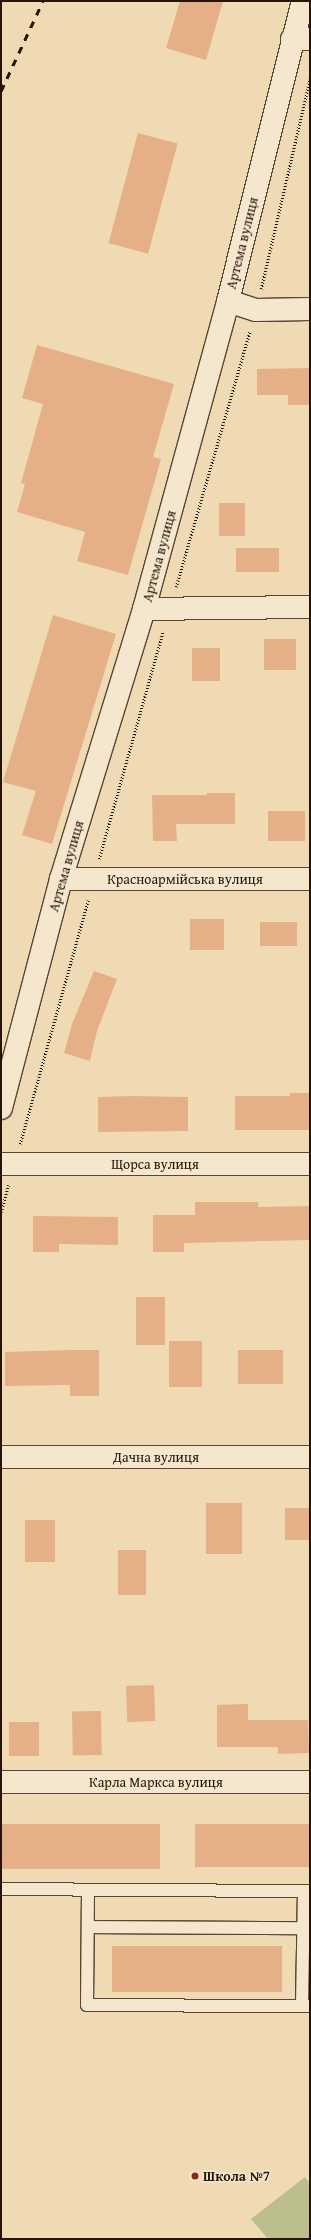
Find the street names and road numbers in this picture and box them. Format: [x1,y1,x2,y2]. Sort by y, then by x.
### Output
street label: Артема вулиця [222,195,262,291]
street label: Артема вулиця [139,508,179,604]
street label: Артема вулиця [45,818,87,914]
street label: Красноармійська вулиця [107,871,263,887]
street label: Щорса вулиця [111,1156,199,1172]
street label: Дачна вулиця [113,1449,199,1465]
street label: Карла Маркса вулиця [89,1774,223,1790]

